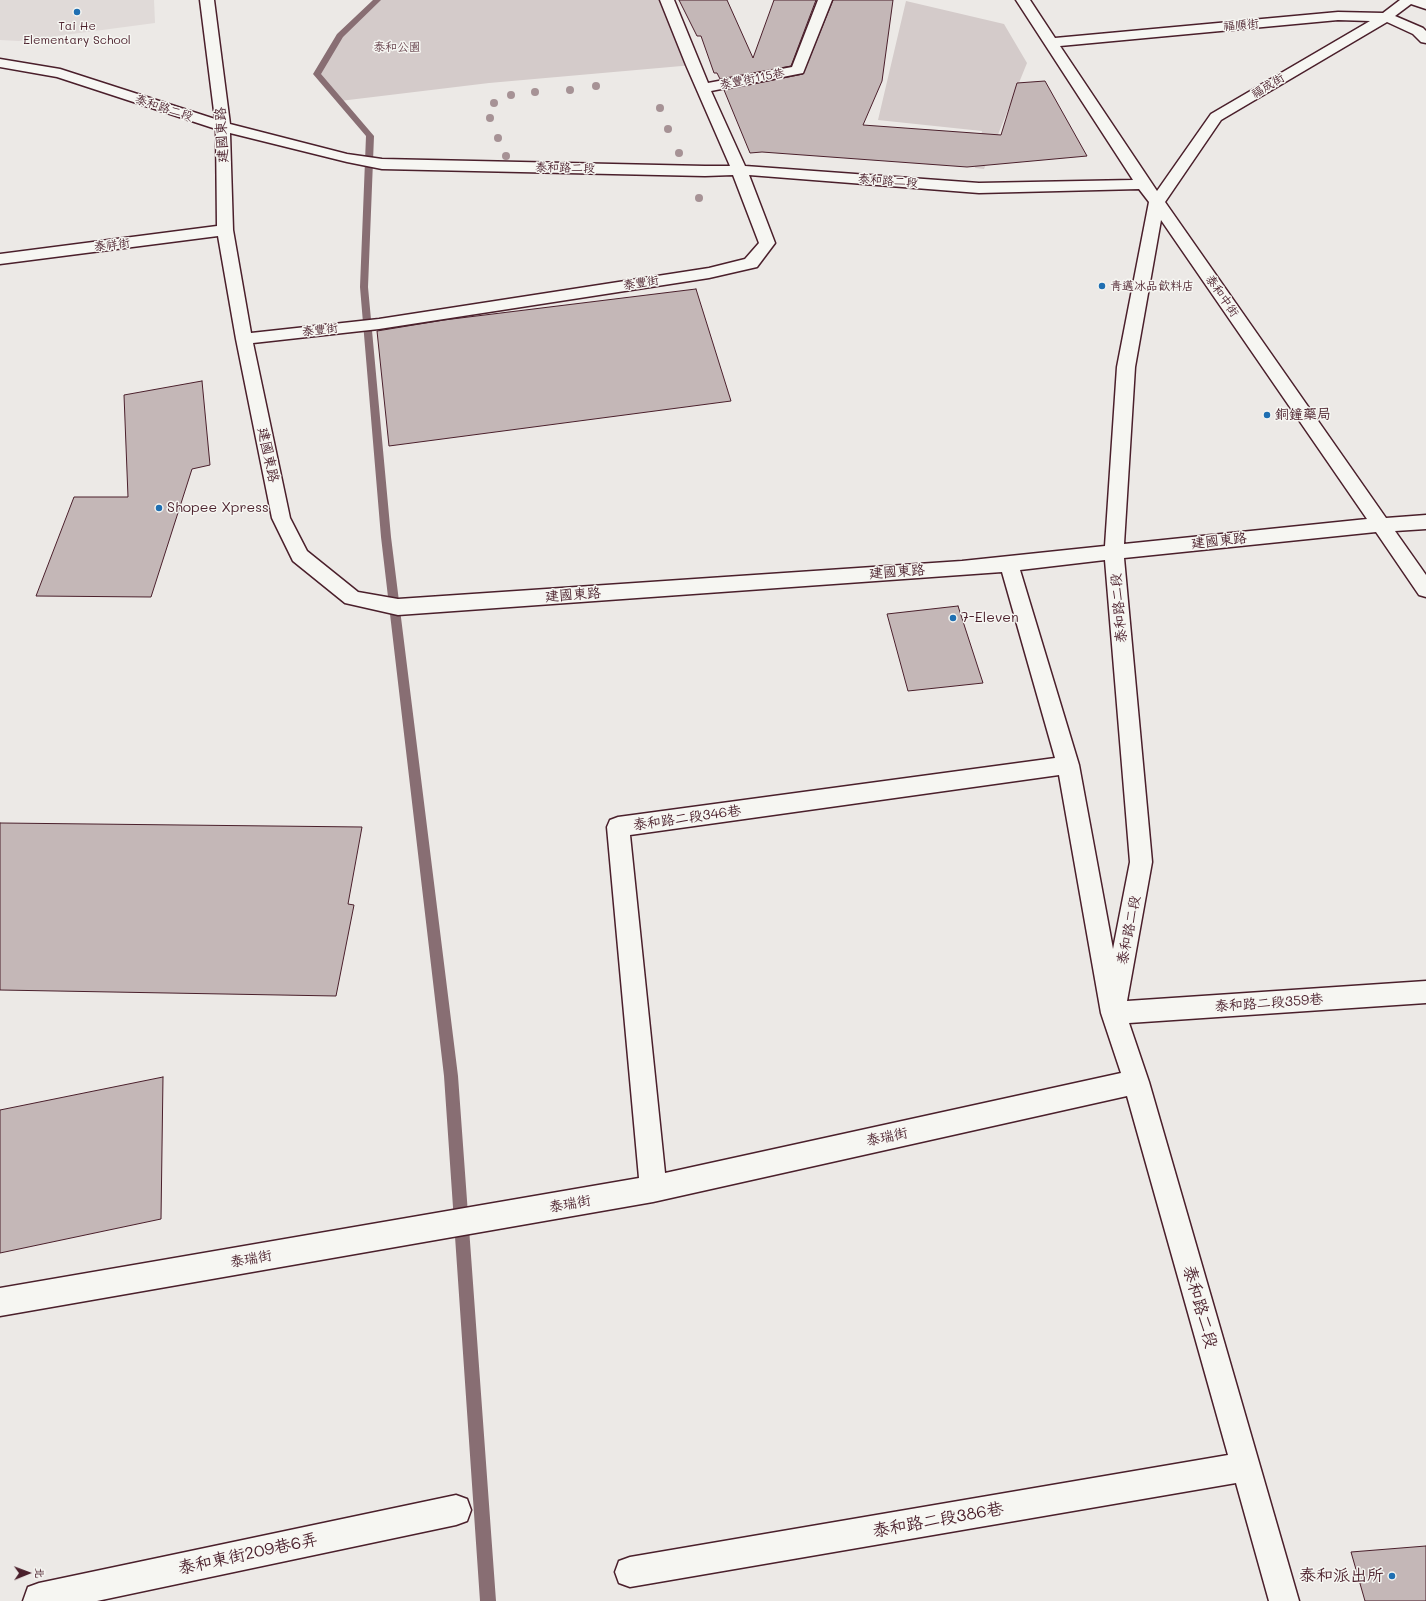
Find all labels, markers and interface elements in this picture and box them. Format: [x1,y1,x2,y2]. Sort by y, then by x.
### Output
marker: Tai He Elementary School [72,7,82,17]
street label: 福順街 [1222,16,1260,34]
place label: Tai He Elementary School [23,19,131,47]
park label: 泰和公園 [373,40,421,54]
street label: 泰豐街115巷 [718,66,786,92]
street label: 福成街 [1249,71,1287,101]
street label: 泰和路二段 [133,92,195,124]
street label: 建國東路 [212,107,232,163]
street label: 泰和路二段 [535,160,595,176]
street label: 泰和路二段 [858,172,918,190]
street label: 泰祥街 [93,236,131,254]
street label: 泰和中街 [1202,272,1242,320]
street label: 泰豐街 [622,273,660,293]
place label: 青邁冰品飲料店 [1110,279,1194,293]
marker: 青邁冰品飲料店 [1097,281,1107,291]
street label: 泰豐街 [301,321,339,339]
place label: 銅鐘藥局 [1275,407,1331,423]
marker: 銅鐘藥局 [1262,410,1272,420]
street label: 建國東路 [254,426,282,484]
place label: Shopee Xpress [167,500,269,516]
marker: Shopee Xpress [154,503,164,513]
street label: 建國東路 [1190,530,1248,552]
street label: 建國東路 [868,562,926,582]
street label: 泰和路二段 [1108,572,1130,644]
street label: 建國東路 [544,585,602,605]
place label: 7-Eleven [961,610,1019,626]
marker: 7-Eleven [948,613,958,623]
street label: 泰和路二段346巷 [632,802,742,834]
street label: 泰和路二段 [1114,894,1144,966]
street label: 泰和路二段359巷 [1214,991,1324,1015]
street label: 泰瑞街 [865,1124,909,1150]
street label: 泰瑞街 [548,1192,592,1216]
street label: 泰瑞街 [229,1247,273,1271]
street label: 泰和路二段 [1178,1263,1222,1351]
street label: 泰和路二段386巷 [871,1498,1005,1542]
street label: 泰和東街209巷6弄 [176,1529,320,1579]
north arrow [8,1553,48,1593]
place label: 泰和派出所 [1299,1566,1384,1586]
text: 北 [33,1567,48,1578]
marker: 泰和派出所 [1387,1571,1397,1581]

